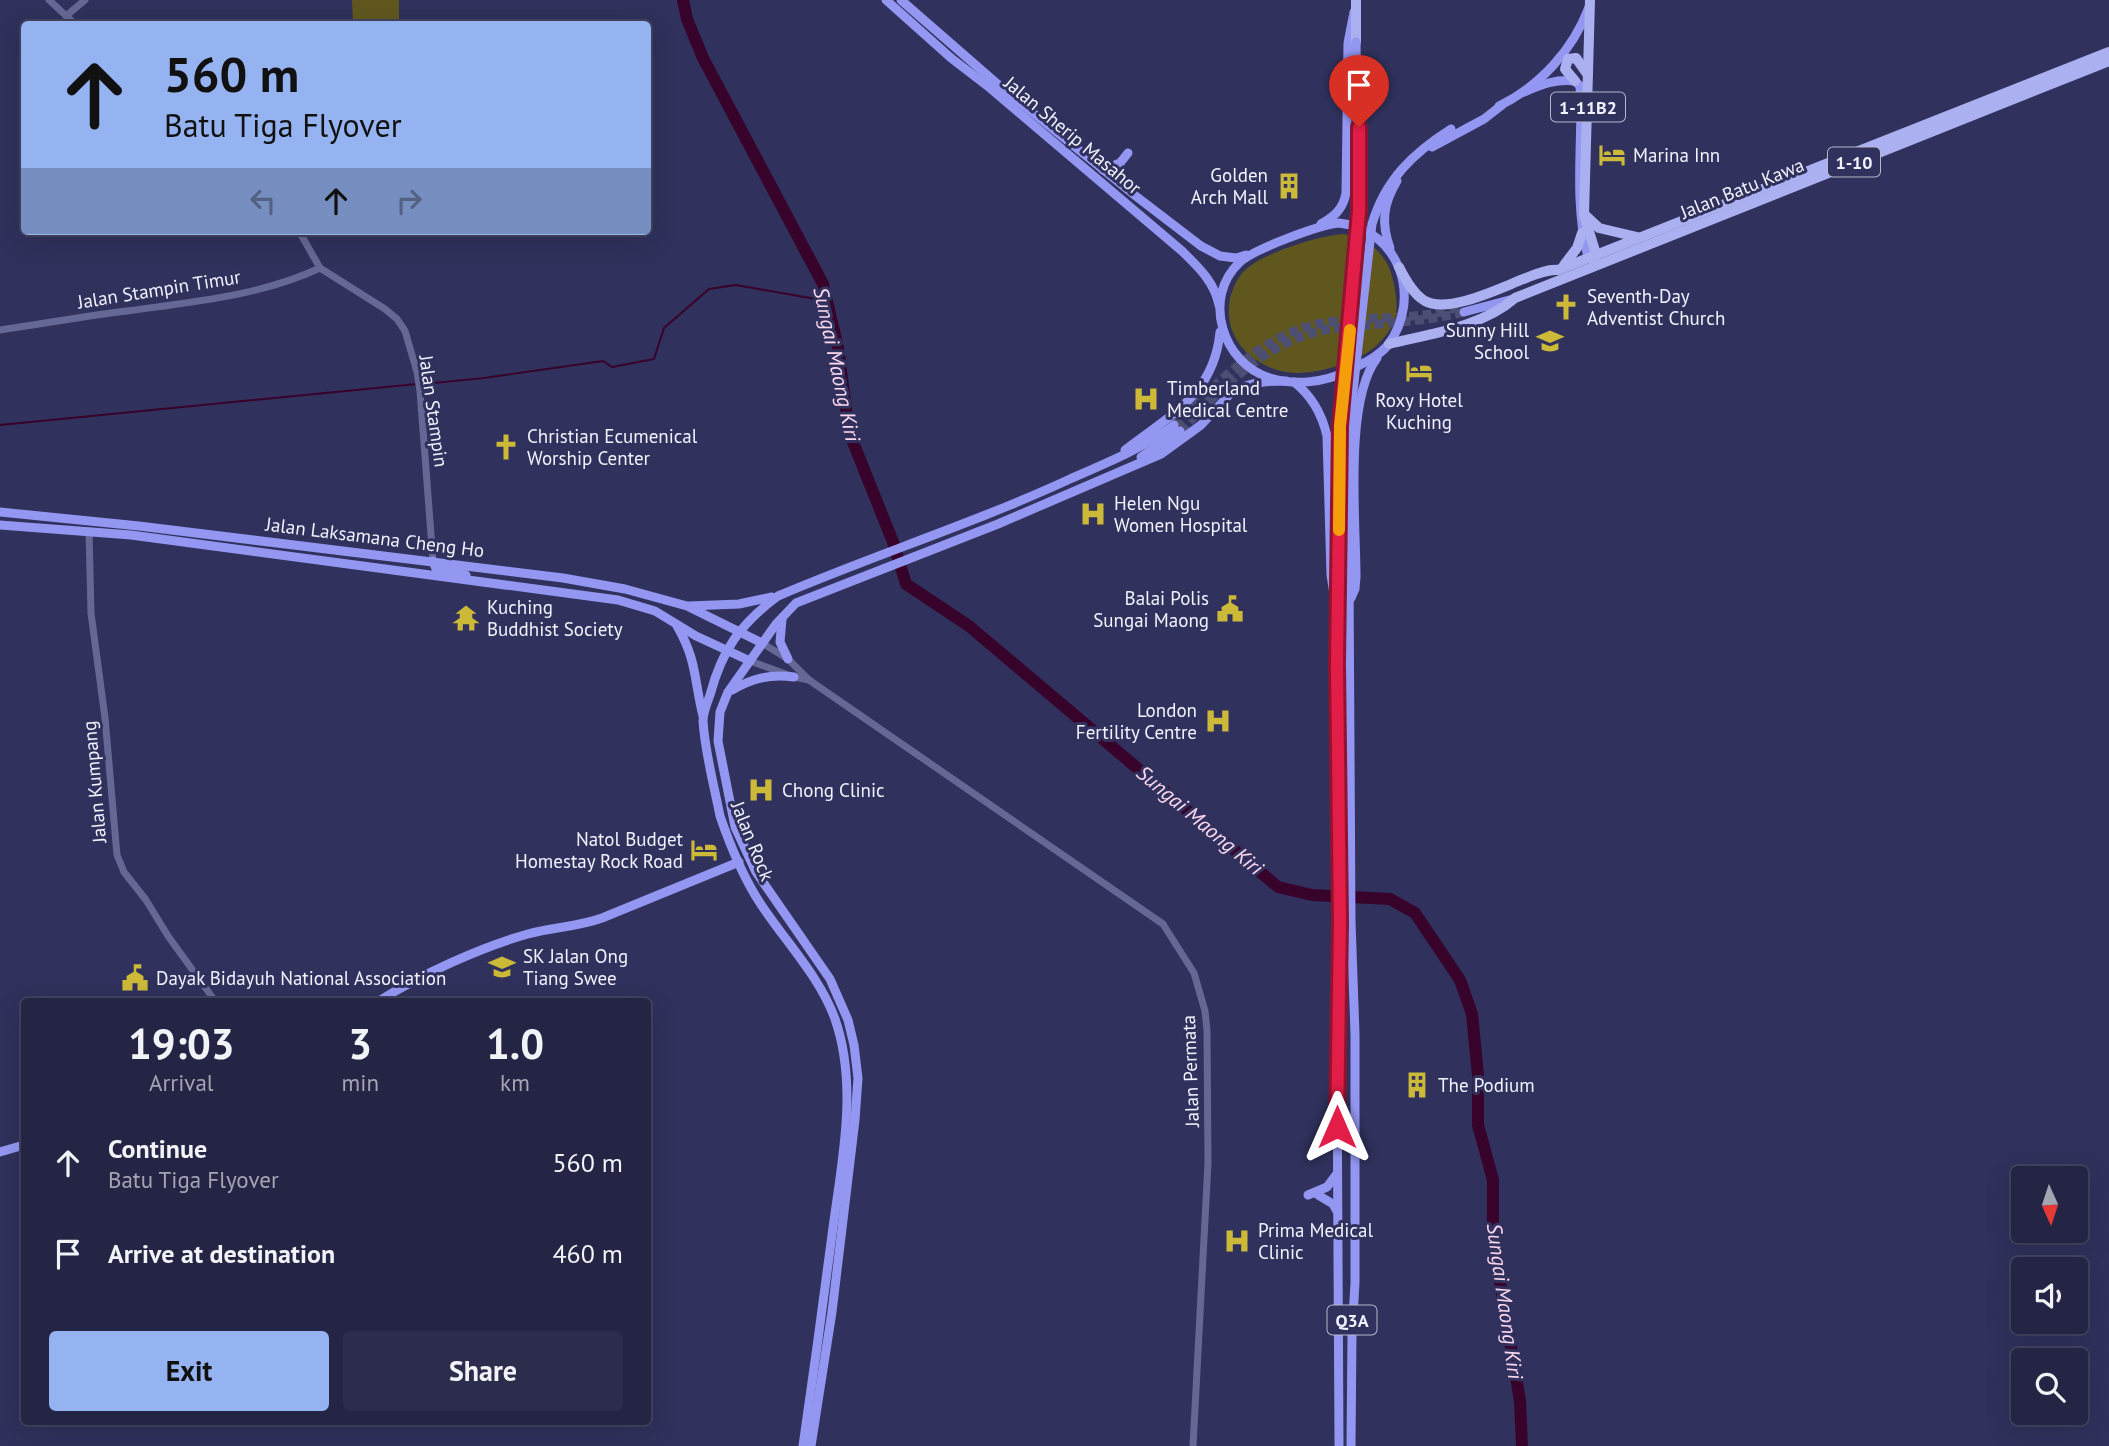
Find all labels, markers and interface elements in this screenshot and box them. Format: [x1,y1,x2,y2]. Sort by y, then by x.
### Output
text: 560 m [164,42,299,106]
icon: ahead [49,49,140,140]
pin [1329,55,1389,127]
icon: arrive [1340,66,1378,104]
street label: Jalan Sherip Masahor [999,70,1147,200]
road number: 1-11B2 [1551,92,1625,122]
text: Batu Tiga Flyover [164,104,402,146]
hotel icon: Marina Inn [1597,140,1627,170]
place label: Marina Inn [1633,143,1720,167]
road number: 1-10 [1828,148,1880,176]
street label: Jalan Batu Kawa [1676,152,1807,224]
place label: Golden Arch Mall [1191,163,1268,209]
building icon: Golden Arch Mall [1274,171,1304,201]
icon: left [244,182,282,220]
icon: ahead [317,182,355,220]
icon: right [390,182,428,220]
street label: Jalan Stampin Timur [75,264,243,314]
water label: Sungai Maong Kiri [807,284,867,444]
place label: Seventh-Day Adventist Church [1587,284,1725,330]
church icon: Seventh-Day Adventist Church [1551,292,1581,322]
place label: Sunny Hill School [1446,318,1529,364]
school or university icon: Sunny Hill School [1535,326,1565,356]
street label: Jalan Stampin [414,353,454,468]
hotel icon: Roxy Hotel Kuching [1404,356,1434,386]
place label: Timberland Medical Centre [1167,376,1288,422]
hospital icon: Timberland Medical Centre [1131,384,1161,414]
place label: Roxy Hotel Kuching [1375,388,1463,434]
place label: Christian Ecumenical Worship Center [527,424,698,470]
church icon: Christian Ecumenical Worship Center [491,432,521,462]
place label: Helen Ngu Women Hospital [1114,491,1248,537]
hospital icon: Helen Ngu Women Hospital [1078,499,1108,529]
street label: Jalan Laksamana Cheng Ho [263,512,486,562]
place label: Balai Polis Sungai Maong [1093,586,1209,632]
public building icon: Balai Polis Sungai Maong [1215,594,1245,624]
place label: Kuching Buddhist Society [487,595,623,641]
temple icon: Kuching Buddhist Society [451,603,481,633]
place label: London Fertility Centre [1076,698,1197,744]
hospital icon: London Fertility Centre [1203,706,1233,736]
street label: Jalan Kumpang [77,720,111,845]
water label: Sungai Maong Kiri [1131,759,1269,881]
hospital icon: Chong Clinic [746,775,776,805]
place label: Chong Clinic [782,778,885,802]
street label: Jalan Rock [726,797,780,884]
place label: Natol Budget Homestay Rock Road [515,827,684,873]
hotel icon: Natol Budget Homestay Rock Road [689,835,719,865]
place label: SK Jalan Ong Tiang Swee [523,944,628,990]
school or university icon: SK Jalan Ong Tiang Swee [487,952,517,982]
public building icon: Dayak Bidayuh National Association [120,963,150,993]
place label: Dayak Bidayuh National Association [156,966,446,990]
street label: Jalan Permata [1176,1015,1204,1128]
text: 19:03 [128,1016,235,1071]
text: 3 [348,1016,372,1071]
text: 1.0 [486,1016,544,1071]
text: Arrival [149,1068,214,1097]
text: min [342,1068,379,1097]
text: km [500,1068,530,1097]
building icon: The Podium [1402,1070,1432,1100]
place label: The Podium [1438,1073,1535,1097]
position arrow [1300,1090,1374,1164]
text: Continue [108,1132,207,1165]
icon: ahead [49,1144,87,1182]
text: 560 m [552,1146,623,1179]
text: Batu Tiga Flyover [108,1165,279,1194]
north arrow [2011,1166,2088,1242]
map controls [2011,1166,2088,1425]
place label: Prima Medical Clinic [1258,1218,1373,1264]
water label: Sungai Maong Kiri [1481,1221,1529,1381]
hospital icon: Prima Medical Clinic [1222,1226,1252,1256]
icon: arrive [49,1235,87,1273]
text: Arrive at destination [108,1237,335,1270]
text: 460 m [552,1237,623,1270]
button: sound [2011,1257,2088,1334]
road number: Q3A [1328,1306,1376,1335]
button: Exit [49,1331,329,1411]
button: Share [343,1331,623,1411]
button: search [2011,1348,2088,1425]

